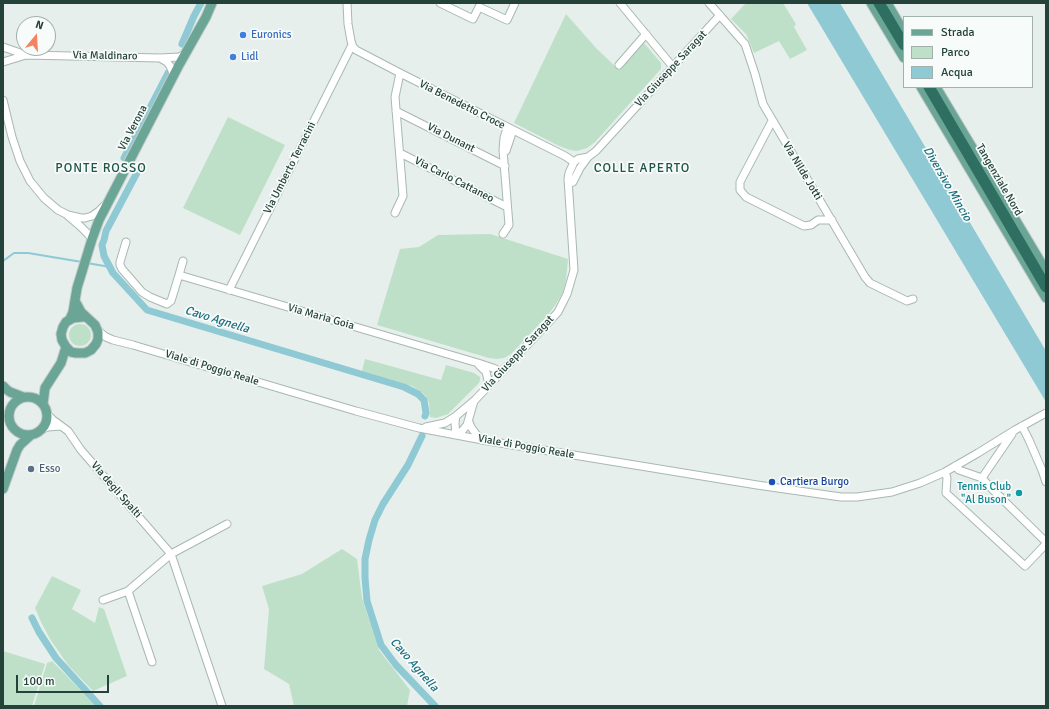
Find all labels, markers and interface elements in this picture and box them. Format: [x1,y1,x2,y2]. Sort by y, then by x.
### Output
north arrow [16,16,56,56]
legend [903,16,1033,88]
text: N [34,18,45,32]
text: Strada [941,25,975,40]
place label: Euronics [251,28,292,42]
street label: Via Giuseppe Saragat [632,28,710,110]
marker: Euronics [238,30,248,40]
text: Parco [941,45,970,60]
street label: Via Maldinaro [72,49,138,63]
place label: Lidl [241,50,259,64]
marker: Lidl [228,52,238,62]
text: Acqua [941,65,973,80]
street label: Via Benedetto Croce [417,78,507,132]
street label: Via Verona [116,103,150,153]
street label: Via Umberto Terracini [261,120,319,216]
street label: Via Dunant [425,120,477,156]
street label: Via Nilde Jotti [779,139,825,203]
street label: Tangenziale Nord [973,142,1025,218]
water label: Diversivo Mincio [920,144,974,224]
street label: Via Carlo Cattaneo [412,154,496,206]
district label: PONTE ROSSO [55,161,147,177]
district label: COLLE APERTO [594,161,690,177]
street label: Via Maria Goia [286,301,356,333]
water label: Cavo Agnella [183,303,251,337]
street label: Via Giuseppe Saragat [479,313,557,395]
street label: Viale di Poggio Reale [163,347,261,389]
street label: Viale di Poggio Reale [477,432,575,462]
street label: Via degli Spalti [88,459,144,521]
place label: Esso [39,462,61,476]
marker: Esso [26,464,36,474]
place label: Cartiera Burgo [780,475,849,489]
marker: Cartiera Burgo [767,477,777,487]
place label: Tennis Club "Al Buson" [957,480,1011,506]
marker: Tennis Club "Al Buson" [1014,488,1024,498]
water label: Cavo Agnella [387,635,441,695]
scale bar [18,667,111,693]
text: 100 m [23,674,55,689]

